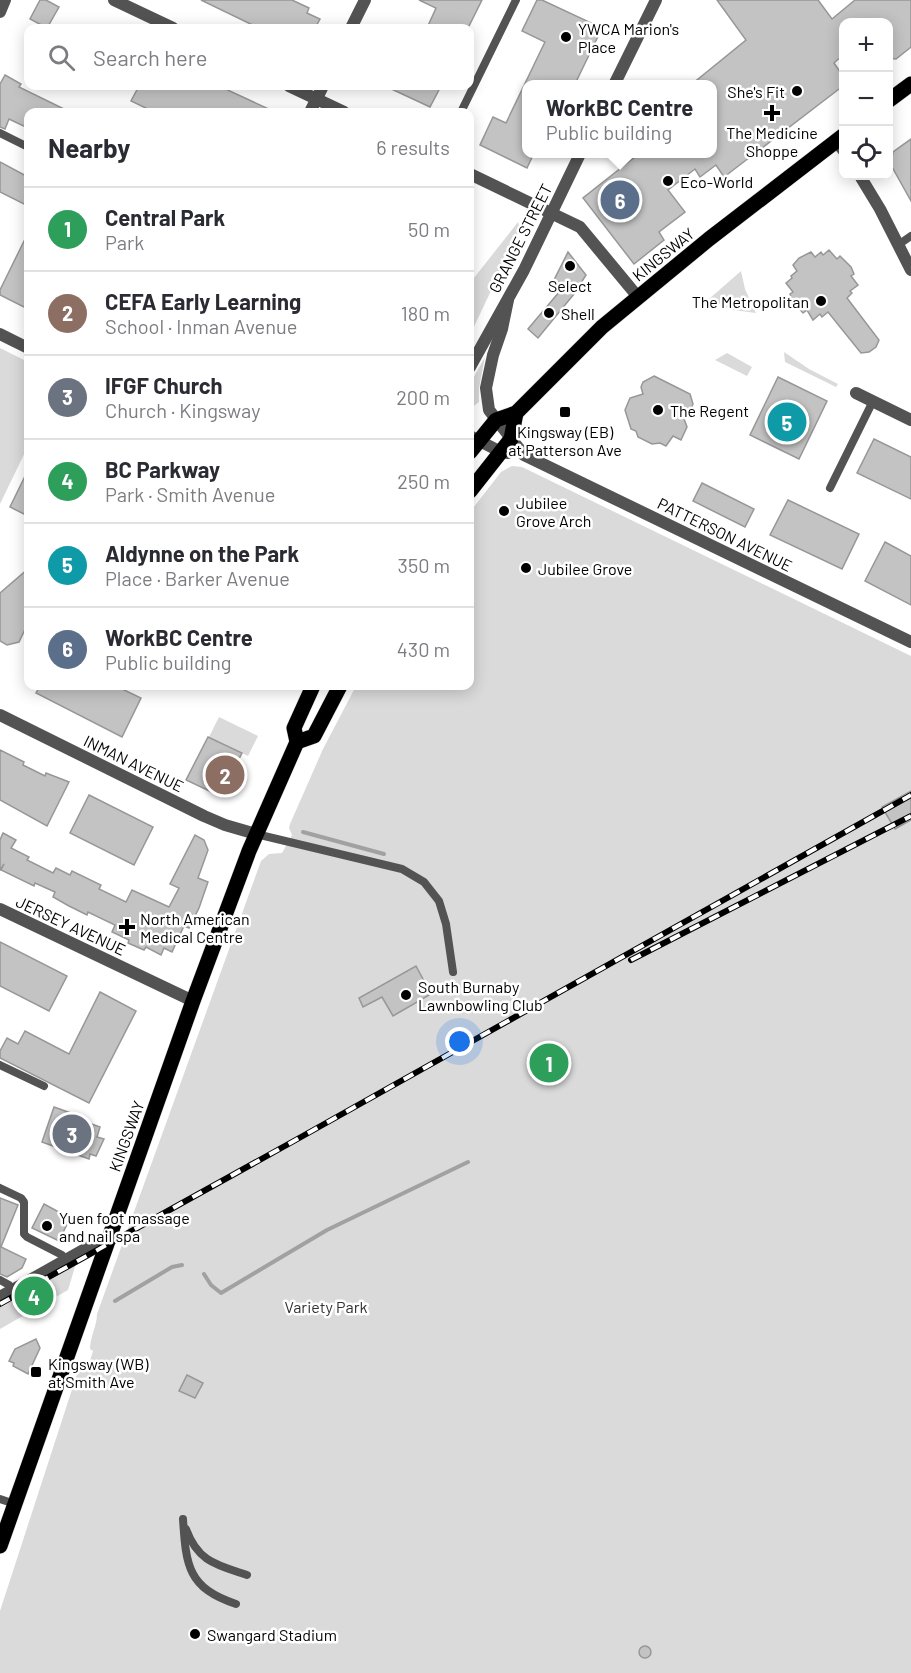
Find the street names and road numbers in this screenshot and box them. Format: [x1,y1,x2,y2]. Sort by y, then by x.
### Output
street label: GRANGE STREET [484,180,556,296]
street label: KINGSWAY [628,223,698,285]
street label: PATTERSON AVENUE [655,493,795,575]
street label: INMAN AVENUE [81,731,187,795]
street label: JERSEY AVENUE [13,891,129,959]
street label: KINGSWAY [104,1098,148,1174]

